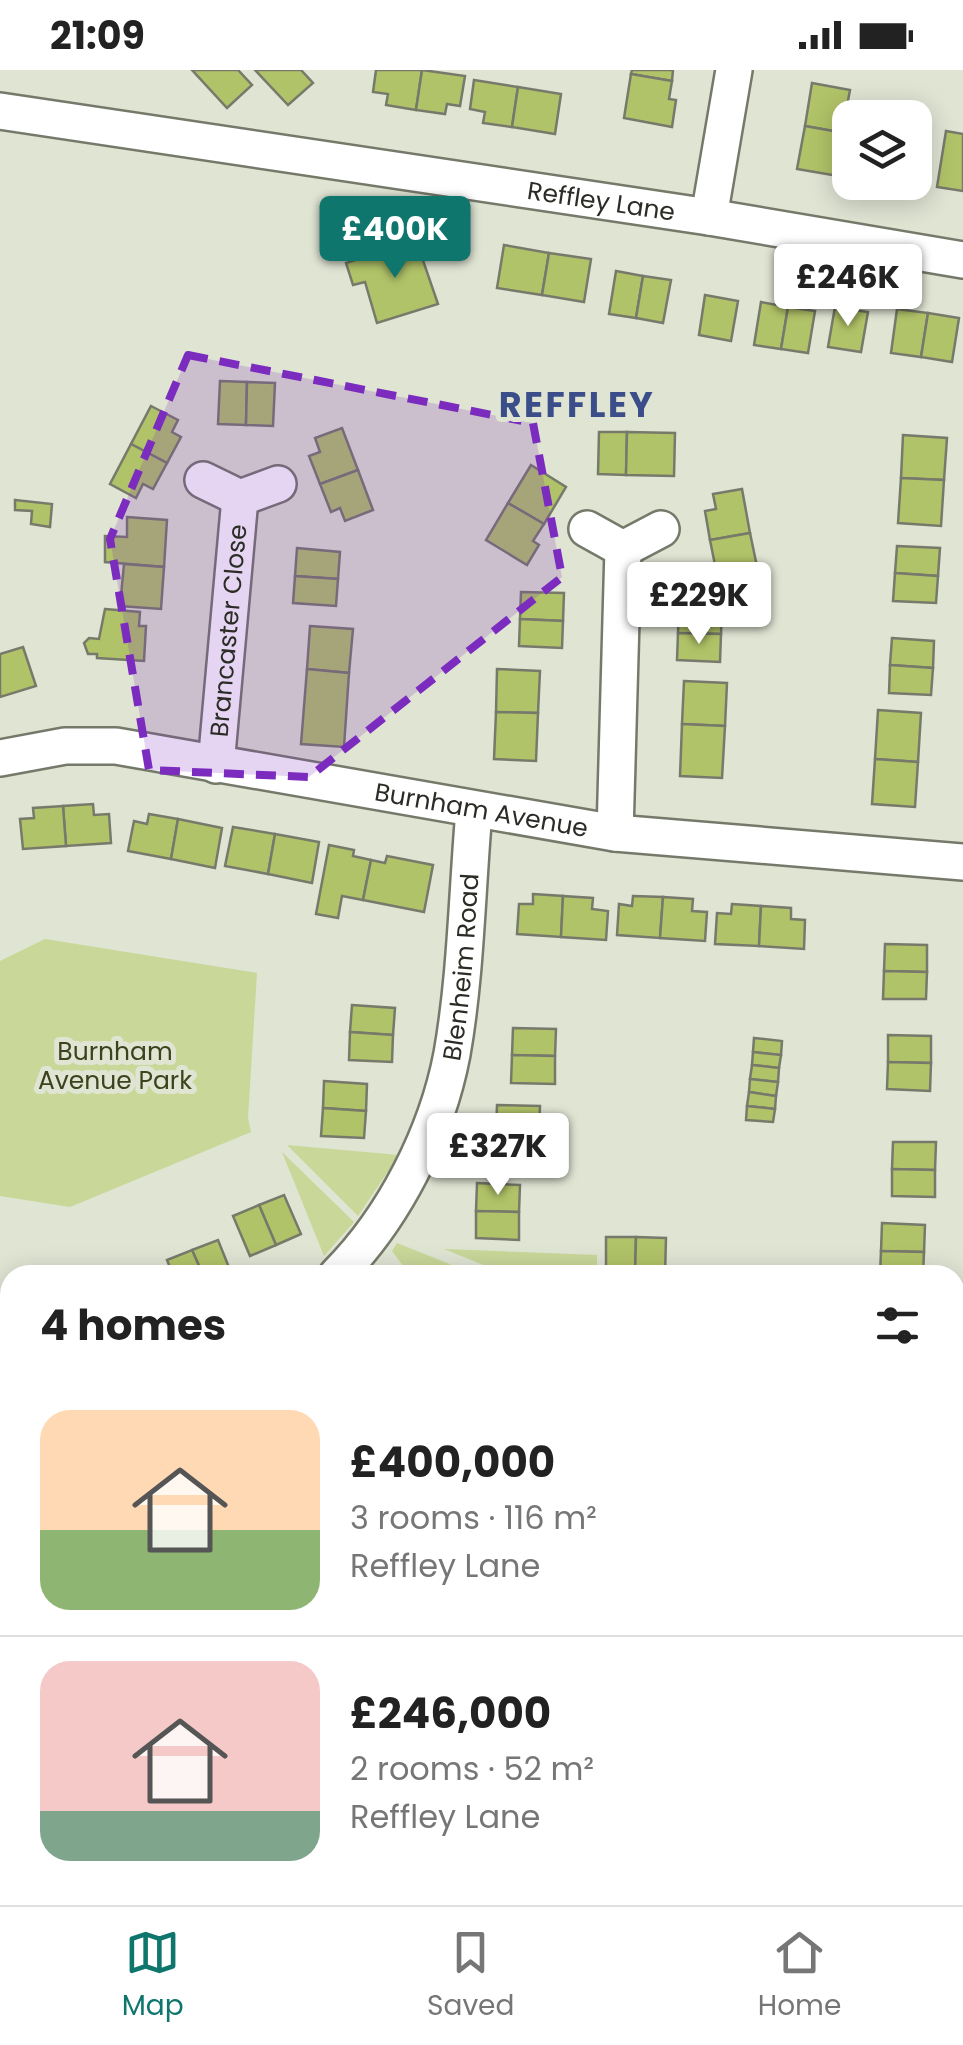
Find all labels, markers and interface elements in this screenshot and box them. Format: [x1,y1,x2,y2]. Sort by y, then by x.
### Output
text: 21:09 [50,9,145,62]
map controls [832,100,932,200]
button: layers [832,100,932,200]
street label: Reffley Lane [525,173,677,230]
pin: £400K [325,196,465,281]
text: £400K [342,206,448,251]
pin: £246K [778,244,918,329]
text: £246K [796,254,900,299]
district label: REFFLEY [499,380,655,429]
street label: Brancaster Close [202,523,256,738]
pin: £229K [629,562,769,647]
text: £229K [649,572,749,617]
street label: Burnham Avenue [372,774,591,846]
street label: Blenheim Road [434,872,487,1064]
park label: Burnham Avenue Park [38,1034,192,1098]
pin: £327K [428,1113,568,1198]
text: £327K [449,1123,547,1168]
text: 4 homes [40,1296,226,1355]
icon: filters [870,1298,925,1353]
text: £400,000 [350,1433,555,1492]
icon: home [120,1450,240,1570]
text: 3 rooms · 116 m² [350,1495,597,1540]
text: Reffley Lane [350,1543,540,1588]
text: £246,000 [350,1684,551,1743]
icon: home [120,1701,240,1821]
text: 2 rooms · 52 m² [350,1746,594,1791]
text: Reffley Lane [350,1794,540,1839]
tab: Map [122,1925,184,2027]
tab: Saved [427,1925,514,2027]
tab: Home [758,1925,841,2027]

